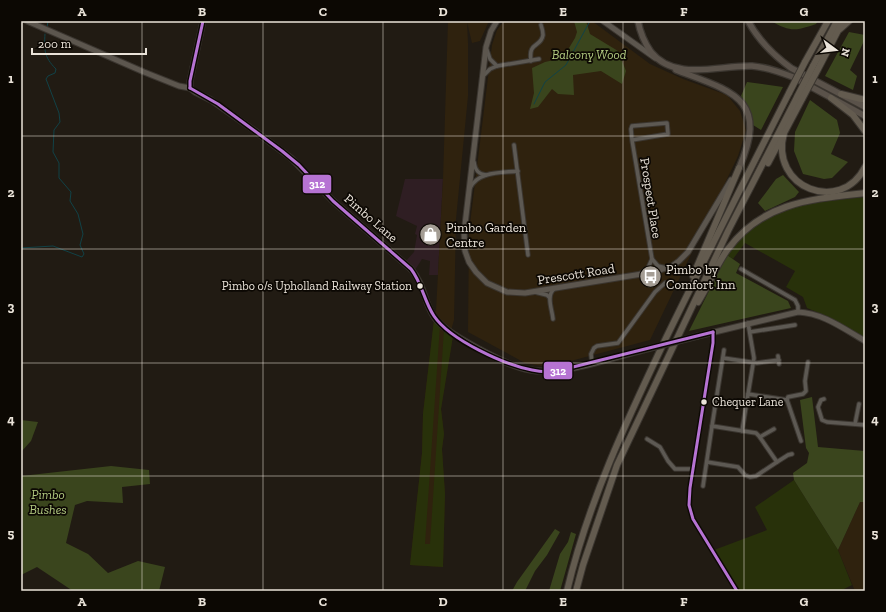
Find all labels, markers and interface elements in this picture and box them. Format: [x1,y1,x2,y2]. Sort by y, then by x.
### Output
text: A [78,4,87,19]
text: B [198,4,206,19]
text: C [319,4,327,19]
text: D [438,4,448,19]
text: E [559,4,567,19]
text: F [680,4,688,19]
text: G [800,4,809,19]
scale bar [32,30,146,56]
north arrow [816,30,856,70]
text: 200 m [38,37,72,51]
park label: Balcony Wood [552,47,627,62]
text: N [838,47,853,59]
text: 1 [8,71,14,86]
text: 1 [872,71,878,86]
street label: Prospect Place [637,157,665,239]
line badge: 312 [302,174,332,194]
text: 312 [309,178,325,191]
text: 2 [8,185,15,200]
text: 2 [872,185,879,200]
street label: Pimbo Lane [341,191,401,245]
place label: Pimbo Garden Centre [446,220,527,250]
shop icon: Pimbo Garden Centre [417,221,443,247]
street label: Prescott Road [536,260,616,288]
place label: Pimbo by Comfort Inn [666,262,736,292]
bus stop icon: Pimbo by Comfort Inn [638,263,664,289]
place label: Pimbo o/s Upholland Railway Station [222,279,412,293]
marker: Pimbo o/s Upholland Railway Station [415,281,425,291]
text: 3 [8,299,15,314]
text: 3 [872,299,879,314]
line badge: 312 [543,361,573,380]
text: 312 [550,365,566,378]
place label: Chequer Lane [712,395,784,409]
marker: Chequer Lane [699,397,709,407]
text: 4 [7,412,15,427]
text: 4 [871,412,879,427]
park label: Pimbo Bushes [29,487,67,517]
text: 5 [8,526,15,541]
text: 5 [872,526,879,541]
text: A [78,594,87,609]
text: B [198,594,206,609]
text: C [319,594,327,609]
text: D [438,594,448,609]
text: E [559,594,567,609]
text: F [680,594,688,609]
text: G [800,594,809,609]

